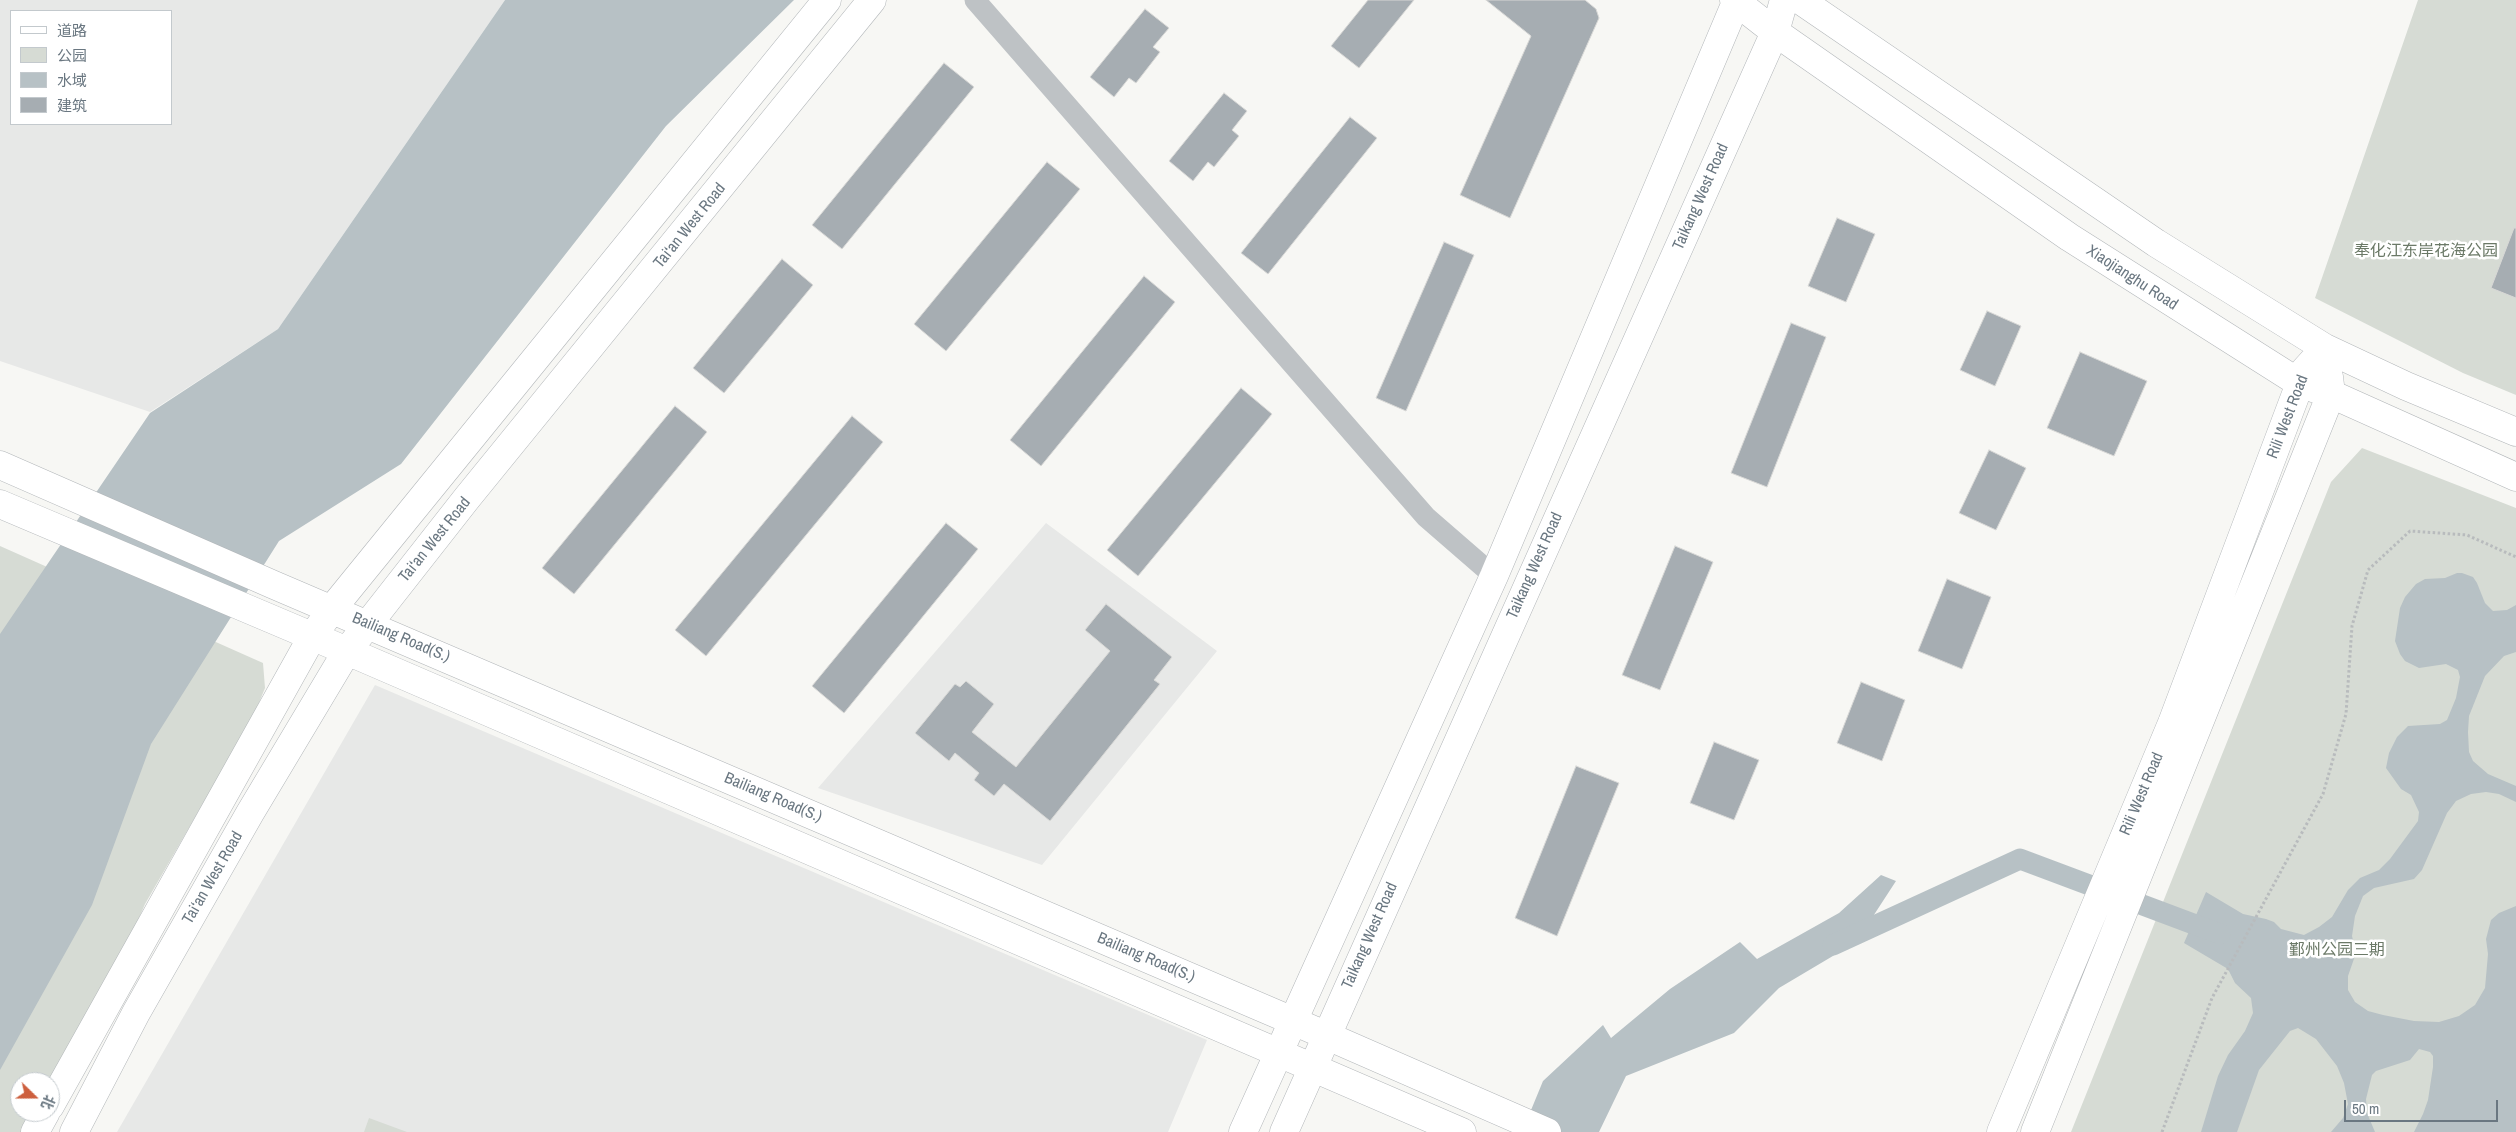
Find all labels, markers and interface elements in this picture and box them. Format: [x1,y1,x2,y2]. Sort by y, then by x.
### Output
legend [10,10,172,125]
text: 道路 [57,20,87,41]
text: 公园 [57,45,87,66]
text: 水域 [57,70,87,91]
text: 建筑 [57,95,87,116]
street label: Taikang West Road [1669,141,1733,253]
street label: Tai‘an West Road [650,180,730,272]
street label: Xiaojianghu Road [2083,241,2181,315]
park label: 奉化江东岸花海公园 [2354,242,2498,262]
street label: Rili West Road [2263,372,2313,462]
street label: Tai‘an West Road [395,494,475,586]
street label: Taikang West Road [1503,510,1567,622]
street label: Bailiang Road(S.) [349,609,453,667]
street label: Rili West Road [2116,750,2168,838]
street label: Bailiang Road(S.) [721,769,825,827]
street label: Tai‘an West Road [179,828,247,928]
street label: Taikang West Road [1338,880,1402,992]
street label: Bailiang Road(S.) [1094,929,1198,987]
park label: 鄞州公园三期 [2289,941,2385,961]
north arrow [10,1072,60,1122]
scale bar [2346,1090,2500,1122]
text: 北 [37,1092,59,1112]
text: 50 m [2352,1098,2379,1119]

